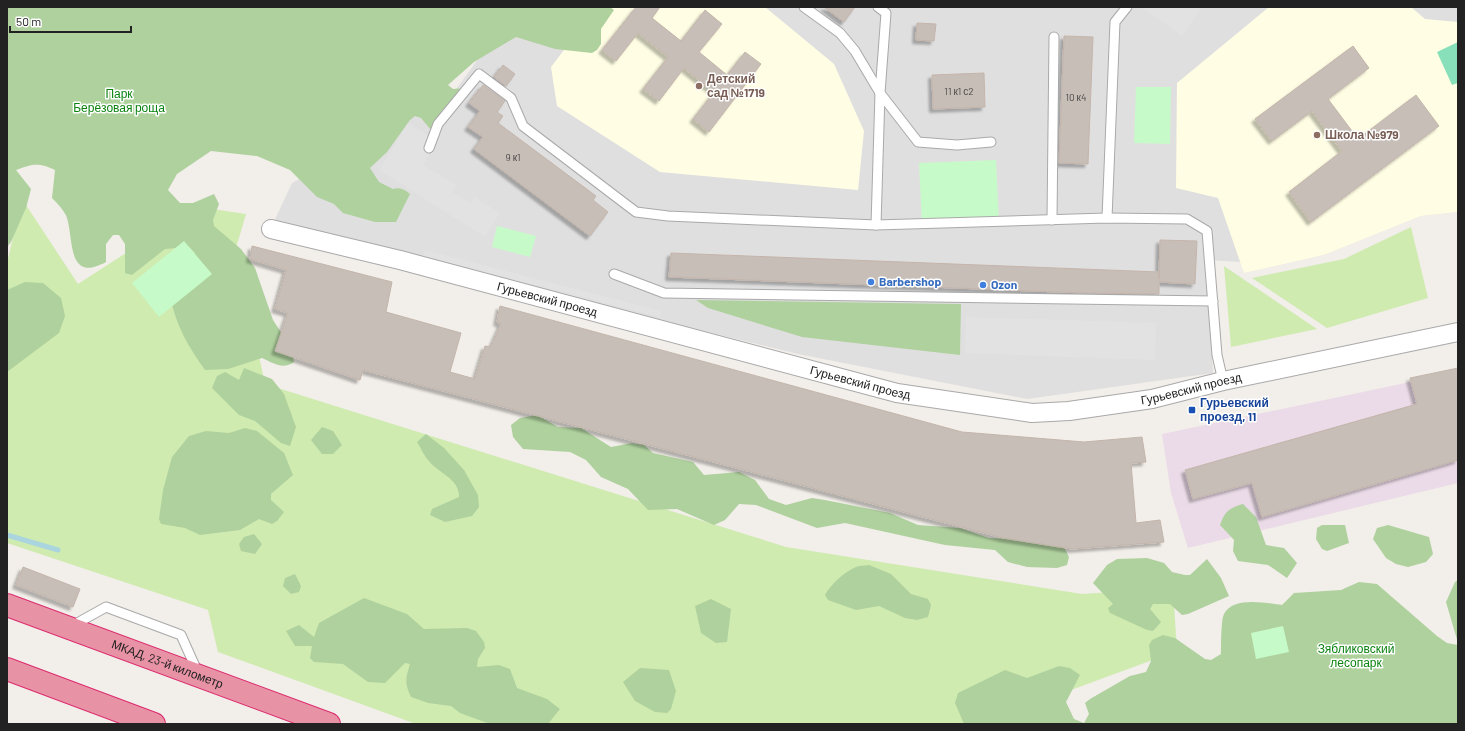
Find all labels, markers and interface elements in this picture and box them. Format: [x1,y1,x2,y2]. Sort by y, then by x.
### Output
scale bar [10,8,131,34]
text: 50 m [16,14,41,28]
place label: Детский сад №1719 [707,71,765,100]
marker: Детский сад №1719 [694,81,704,91]
house number: 11 к1 с2 [944,85,974,97]
park label: Парк Берёзовая роща [73,86,165,115]
house number: 10 к4 [1065,91,1087,103]
place label: Школа №979 [1325,127,1399,141]
marker: Школа №979 [1312,130,1322,140]
house number: 9 к1 [505,151,521,163]
place label: Barbershop [879,274,941,288]
marker: Barbershop [866,277,876,287]
place label: Ozon [991,277,1017,291]
street label: Гурьевский проезд [496,278,599,319]
marker: Ozon [978,280,988,290]
street label: Гурьевский проезд [809,362,911,402]
street label: Гурьевский проезд [1140,369,1243,407]
place label: Гурьевский проезд, 11 [1200,395,1269,424]
marker: Гурьевский проезд, 11 [1187,405,1197,415]
street label: МКАД, 23-й километр [110,636,226,691]
park label: Зябликовский лесопарк [1318,641,1394,670]

